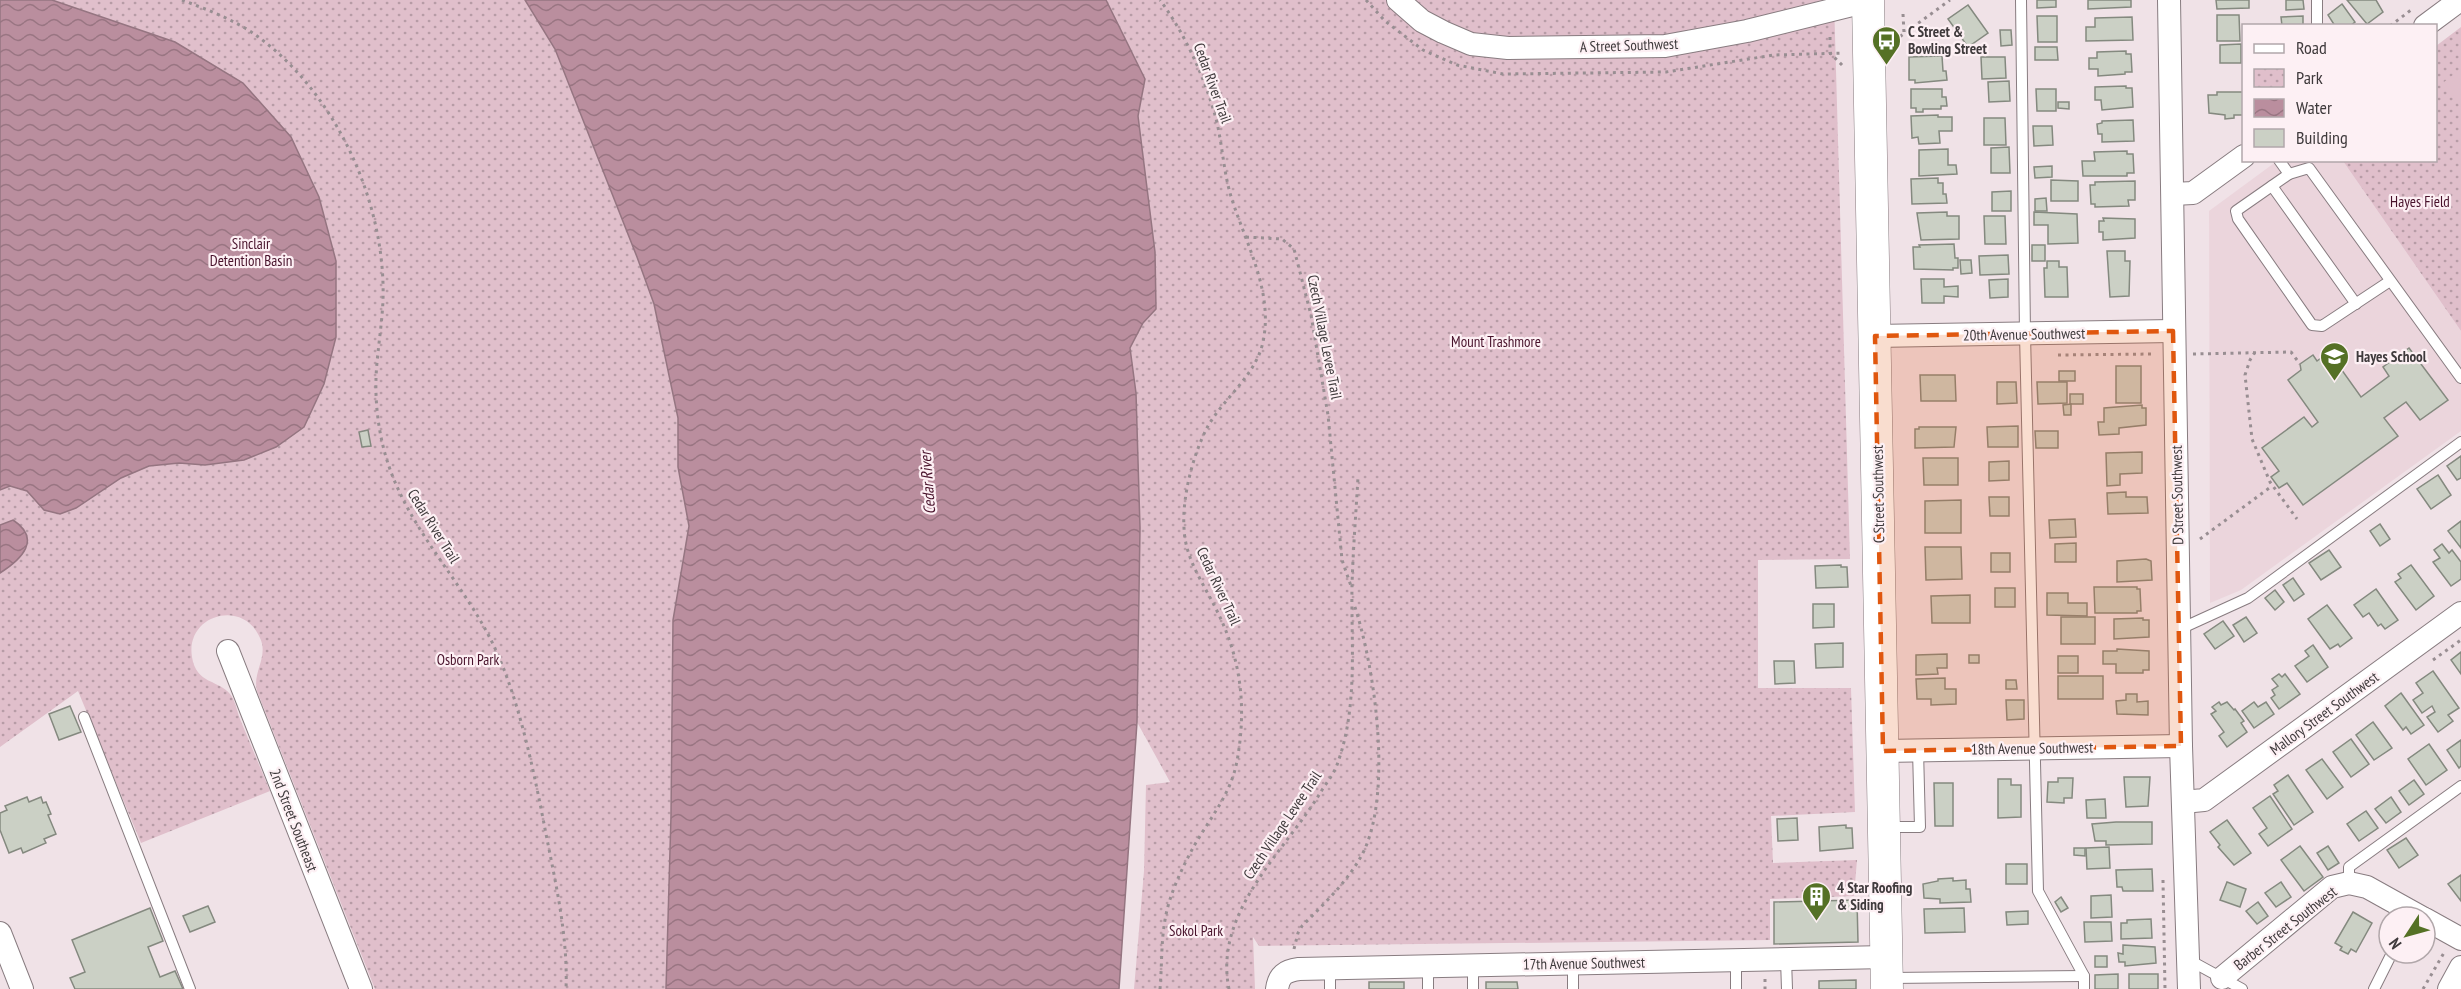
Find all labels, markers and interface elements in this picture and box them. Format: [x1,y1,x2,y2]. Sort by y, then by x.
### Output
place label: C Street & Bowling Street [1908,22,1988,58]
bus stop icon: C Street & Bowling Street [1871,24,1903,66]
legend [2242,24,2437,162]
street label: A Street Southwest [1580,34,1678,56]
text: Road [2296,36,2327,59]
street label: Cedar River Trail [1190,40,1236,126]
text: Park [2296,66,2323,89]
text: Water [2296,96,2332,119]
text: Building [2296,126,2348,149]
park label: Hayes Field [2390,192,2450,211]
park label: Sinclair Detention Basin [210,234,292,270]
street label: Czech Village Levee Trail [1304,273,1346,401]
street label: 20th Avenue Southwest [1963,323,2085,345]
park label: Mount Trashmore [1451,332,1541,351]
school or university icon: Hayes School [2319,340,2351,382]
place label: Hayes School [2356,347,2427,366]
street label: C Street Southwest [1868,445,1888,543]
street label: D Street Southwest [2167,445,2187,545]
water label: Cedar River [915,448,939,515]
street label: Cedar River Trail [404,485,465,567]
street label: Cedar River Trail [1193,544,1246,629]
park label: Osborn Park [437,650,499,669]
street label: Mallory Street Southwest [2266,667,2382,759]
street label: 18th Avenue Southwest [1971,737,2093,759]
street label: 2nd Street Southeast [266,766,322,874]
street label: Czech Village Levee Trail [1239,767,1325,883]
place label: 4 Star Roofing & Siding [1837,878,1913,914]
building icon: 4 Star Roofing & Siding [1800,880,1832,922]
street label: Barber Street Southwest [2230,882,2340,974]
north arrow [2377,905,2437,965]
park label: Sokol Park [1169,921,1223,940]
text: N [2384,934,2405,953]
street label: 17th Avenue Southwest [1523,952,1645,974]

